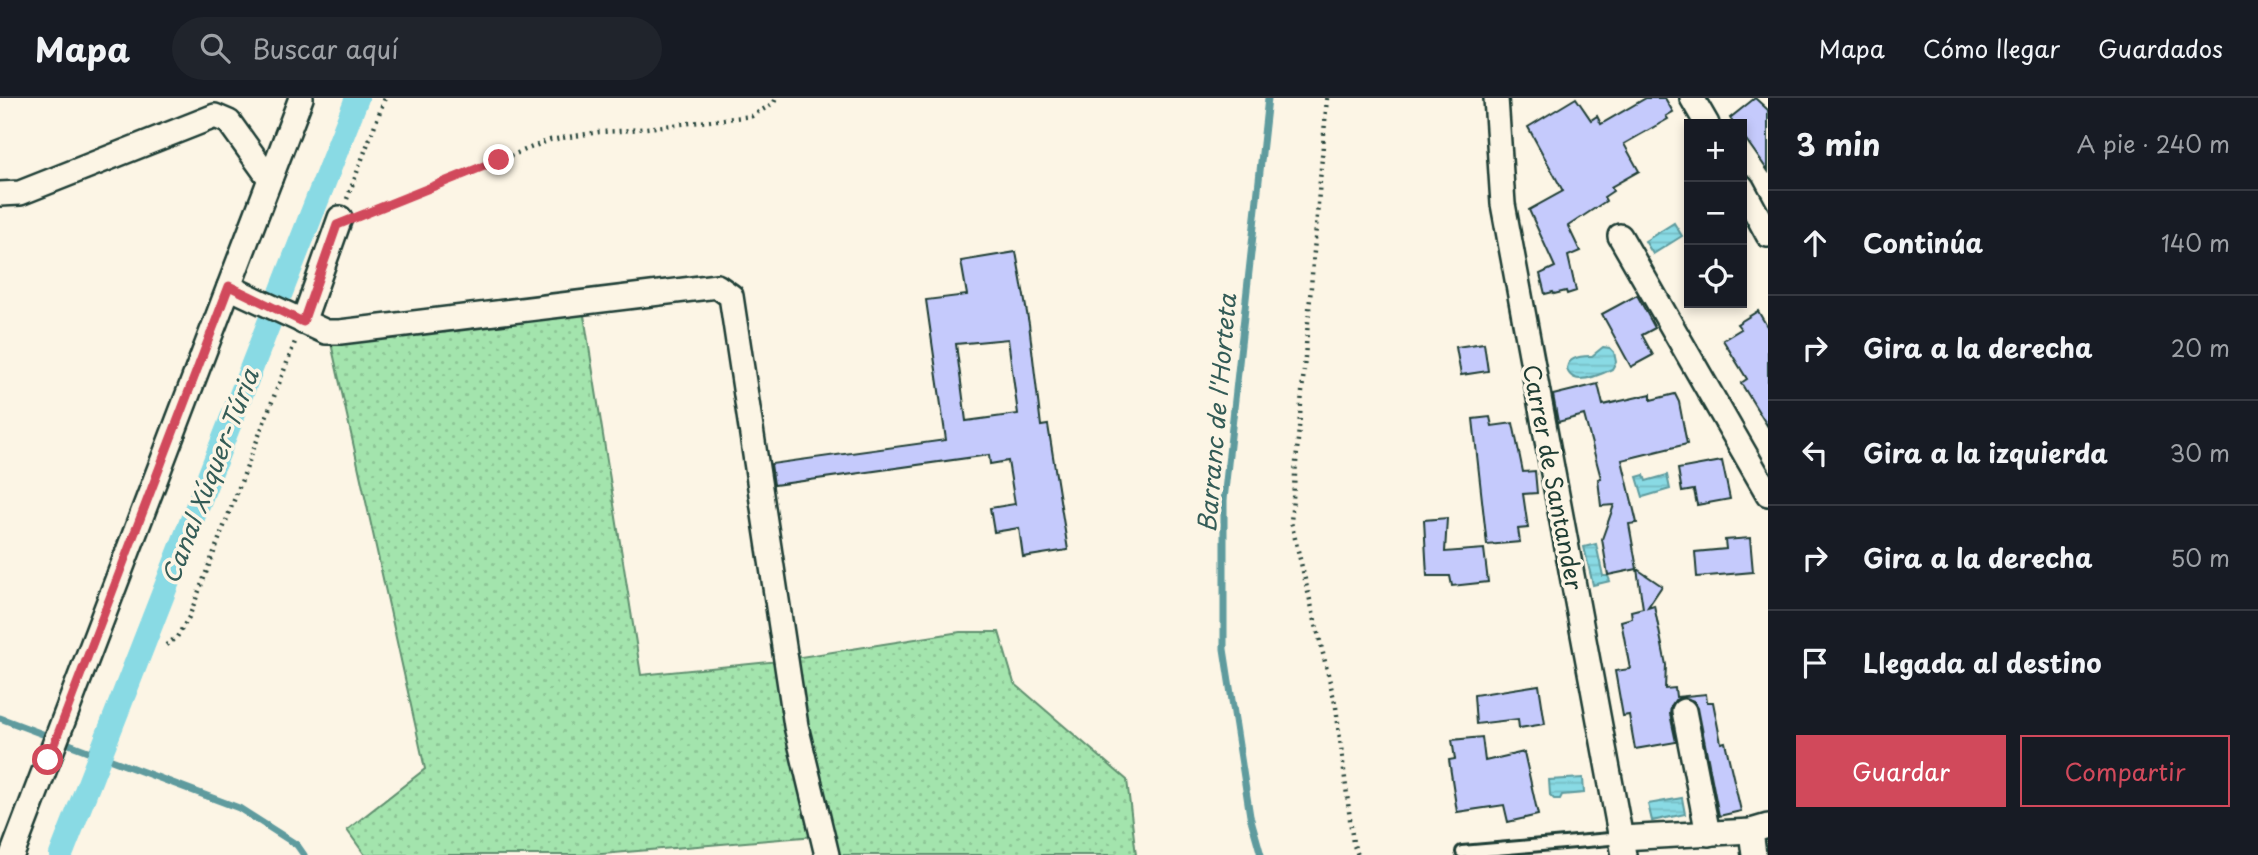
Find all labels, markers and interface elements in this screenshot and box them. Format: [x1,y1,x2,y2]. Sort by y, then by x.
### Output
search box [172,17,662,80]
text: Mapa [35,23,130,73]
icon: search [196,29,234,67]
text: Buscar aquí [252,29,398,68]
text: Mapa [1819,30,1885,66]
text: Cómo llegar [1923,30,2060,66]
text: Guardados [2098,30,2223,66]
map controls [1684,119,1747,308]
button: + [1684,119,1747,182]
text: 3 min [1796,121,1881,166]
text: A pie · 240 m [2077,126,2230,161]
route end [483,144,514,175]
button: − [1684,182,1747,245]
text: Continúa [1863,223,1983,262]
icon: ahead [1796,224,1834,262]
text: 140 m [2161,225,2230,260]
button: locate [1684,245,1747,308]
water label: Barranc de l'Horteta [1188,291,1244,534]
text: Gira a la derecha [1863,328,2093,367]
icon: right [1796,329,1834,367]
text: 20 m [2171,330,2230,365]
street label: Carrer de Santander [1515,361,1593,593]
water label: Canal Xúquer-Túria [151,363,267,589]
text: Gira a la izquierda [1863,433,2108,472]
icon: left [1796,434,1834,472]
text: 30 m [2169,435,2230,470]
text: Gira a la derecha [1863,538,2093,577]
icon: right [1796,539,1834,577]
text: 50 m [2170,540,2230,575]
text: Llegada al destino [1863,643,2102,682]
icon: arrive [1796,644,1834,682]
button: Guardar [1796,735,2006,807]
button: Compartir [2020,735,2230,807]
route start [32,744,63,775]

